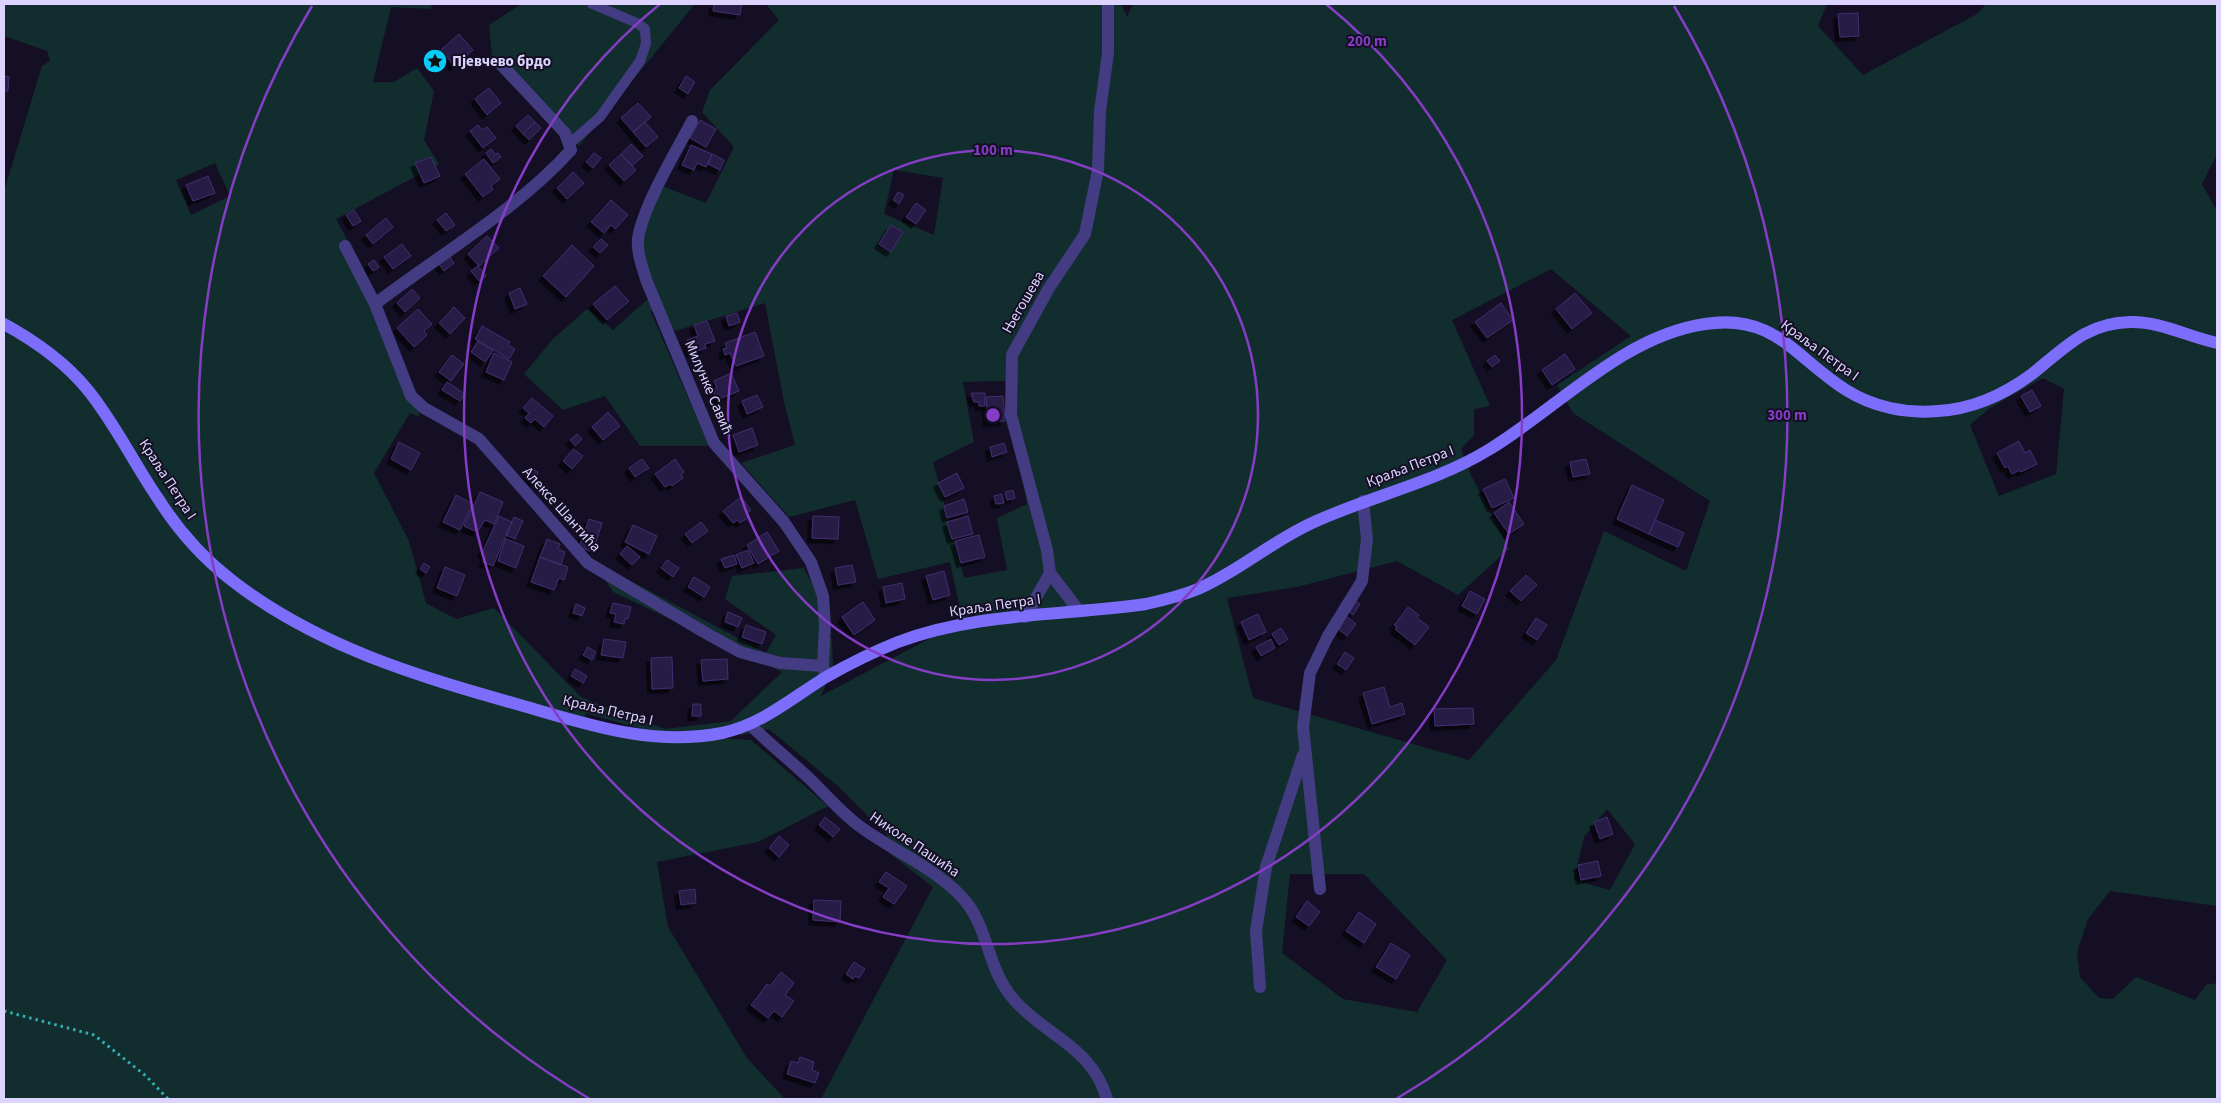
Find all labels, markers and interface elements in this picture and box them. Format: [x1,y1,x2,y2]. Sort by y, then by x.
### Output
text: 200 m [1347,31,1387,52]
place icon: Пјевчево брдо [422,48,448,74]
place label: Пјевчево брдо [452,51,551,72]
text: 100 m [973,140,1013,161]
street label: Његошева [997,267,1050,337]
street label: Краља Петра I [1776,315,1863,386]
street label: Милунке Савић [679,337,738,438]
text: 300 m [1767,405,1807,426]
centre of rings [984,406,1002,424]
street label: Краља Петра I [134,435,202,524]
street label: Краља Петра I [1363,440,1457,493]
street label: Алексе Шантића [518,462,606,557]
street label: Краља Петра I [948,589,1042,622]
street label: Краља Петра I [560,690,655,731]
street label: Николе Пашића [866,806,964,882]

